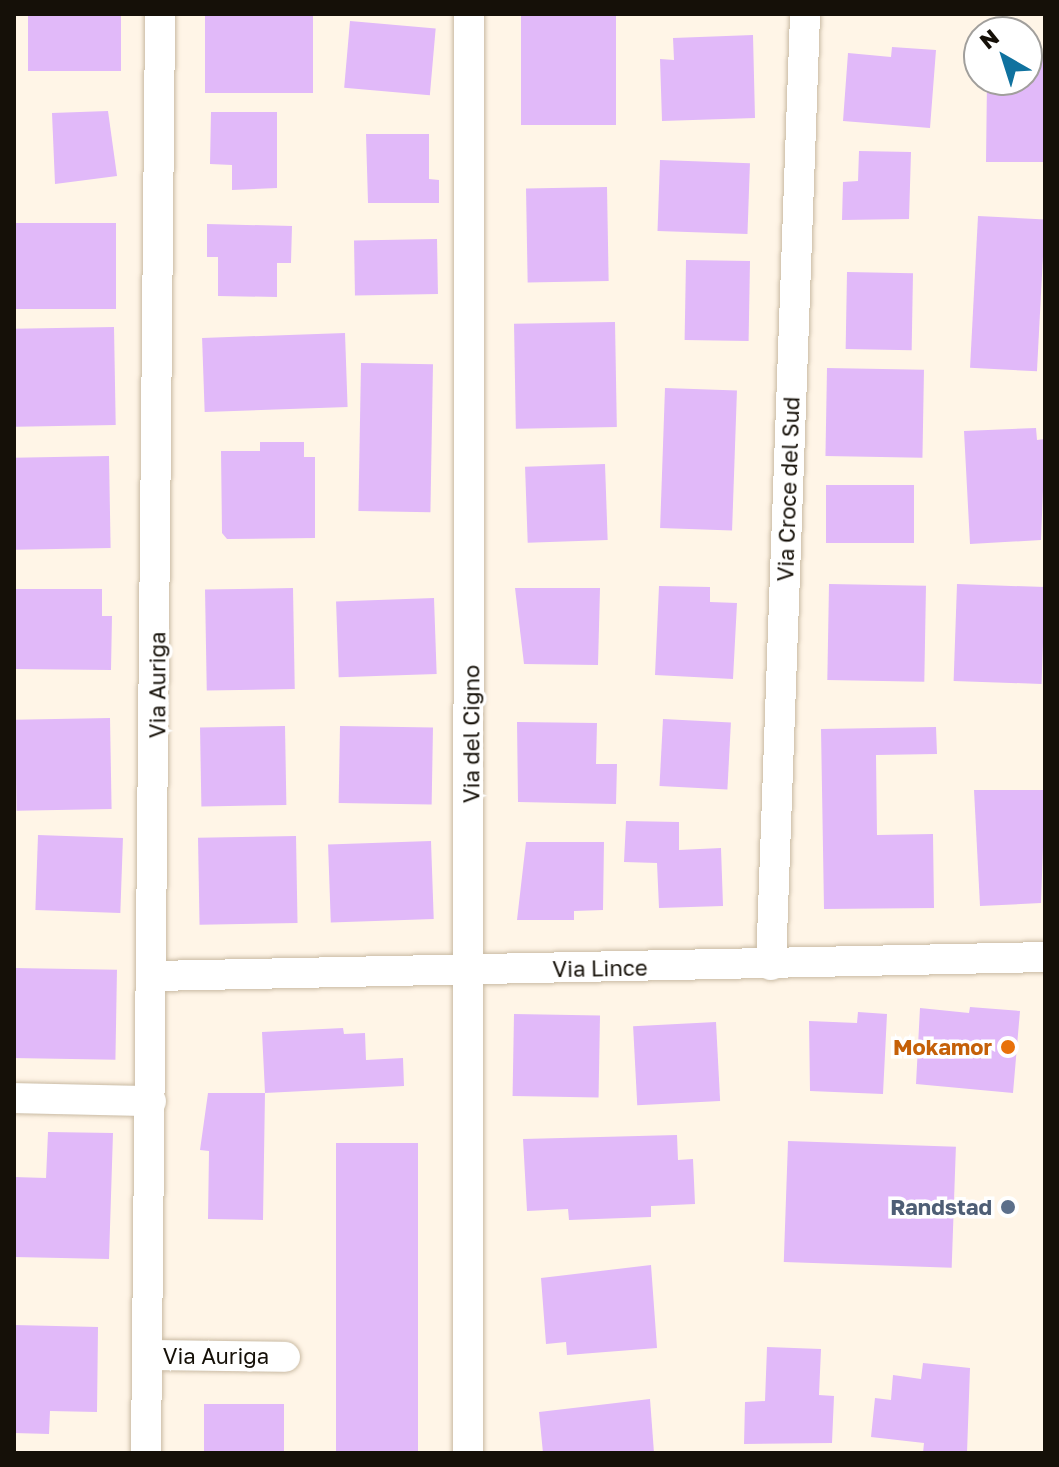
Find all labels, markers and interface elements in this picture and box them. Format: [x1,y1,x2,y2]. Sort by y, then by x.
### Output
north arrow [963,16,1043,96]
text: N [974,23,1004,54]
street label: Via Croce del Sud [772,396,804,582]
street label: Via Auriga [144,632,170,738]
street label: Via del Cigno [458,665,484,803]
street label: Via Lince [552,954,648,982]
place label: Mokamor [893,1034,992,1060]
marker: Mokamor [999,1038,1017,1056]
place label: Randstad [890,1194,992,1220]
marker: Randstad [999,1198,1017,1216]
street label: Via Auriga [163,1343,269,1369]

